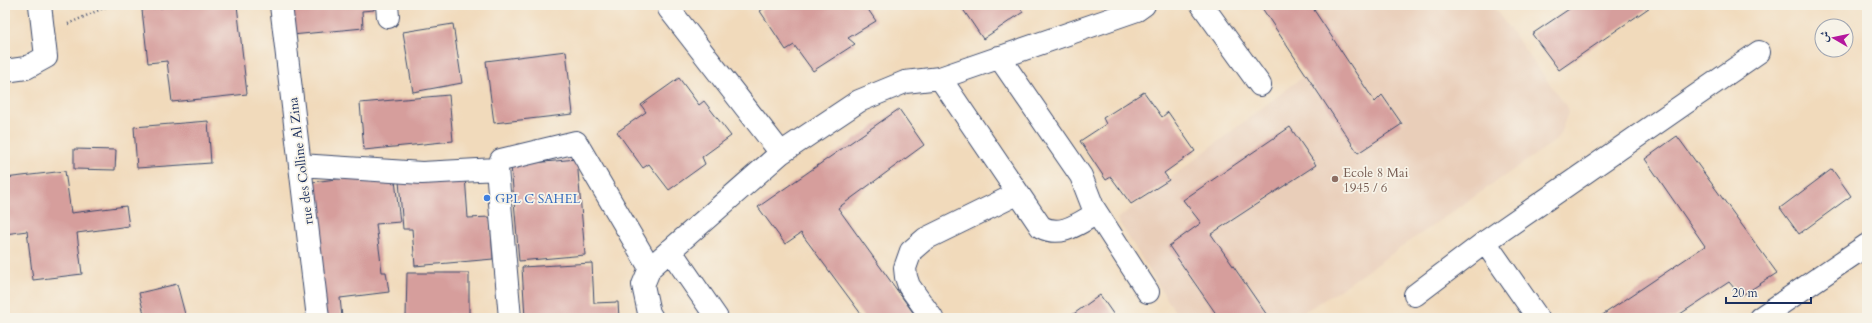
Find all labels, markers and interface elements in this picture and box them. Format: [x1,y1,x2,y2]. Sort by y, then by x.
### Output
north arrow [1814,18,1854,58]
text: ش [1816,30,1833,43]
street label: rue des Colline Al Zina [284,96,318,225]
place label: Ecole 8 Mai 1945 / 6 [1343,164,1409,197]
marker: Ecole 8 Mai 1945 / 6 [1330,174,1340,184]
place label: GPL C SAHEL [495,190,580,208]
marker: GPL C SAHEL [482,193,492,203]
scale bar [1726,279,1811,305]
text: 20 m [1732,285,1759,301]

